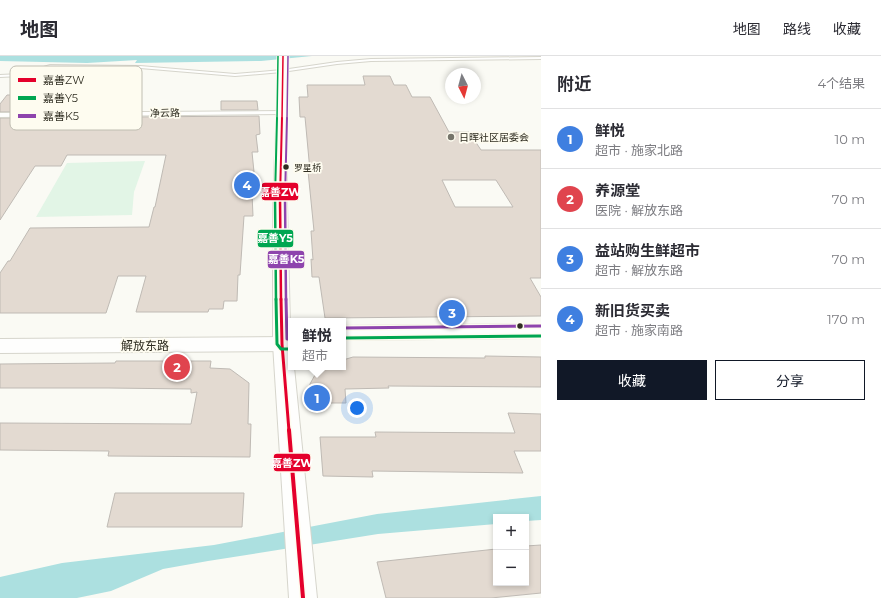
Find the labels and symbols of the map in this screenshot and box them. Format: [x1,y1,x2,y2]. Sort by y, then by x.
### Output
legend [10,66,142,130]
north arrow [445,68,481,104]
text: 嘉善ZW [43,73,84,87]
text: 嘉善Y5 [43,91,78,105]
street label: 净云路 [150,106,180,120]
text: 嘉善K5 [43,109,79,123]
place label: 日晖社区居委会 [459,131,529,144]
marker: 日晖社区居委会 [446,132,456,142]
marker: 罗星桥 [281,162,291,172]
place label: 罗星桥 [294,162,322,173]
pin: 4 [234,170,260,200]
line badge: 嘉善ZW [261,182,299,201]
text: 嘉善ZW [259,185,301,199]
line badge: 嘉善Y5 [257,229,294,248]
text: 嘉善Y5 [257,231,293,245]
line badge: 嘉善K5 [267,250,305,269]
text: 嘉善K5 [268,252,305,266]
pin: 3 [439,298,465,328]
unlabelled marker [515,321,525,331]
street label: 解放东路 [121,338,169,353]
pin: 2 [164,352,190,382]
pin: 1 [304,383,330,413]
your location [347,398,367,418]
line badge: 嘉善ZW [273,453,311,472]
text: 嘉善ZW [271,456,313,470]

